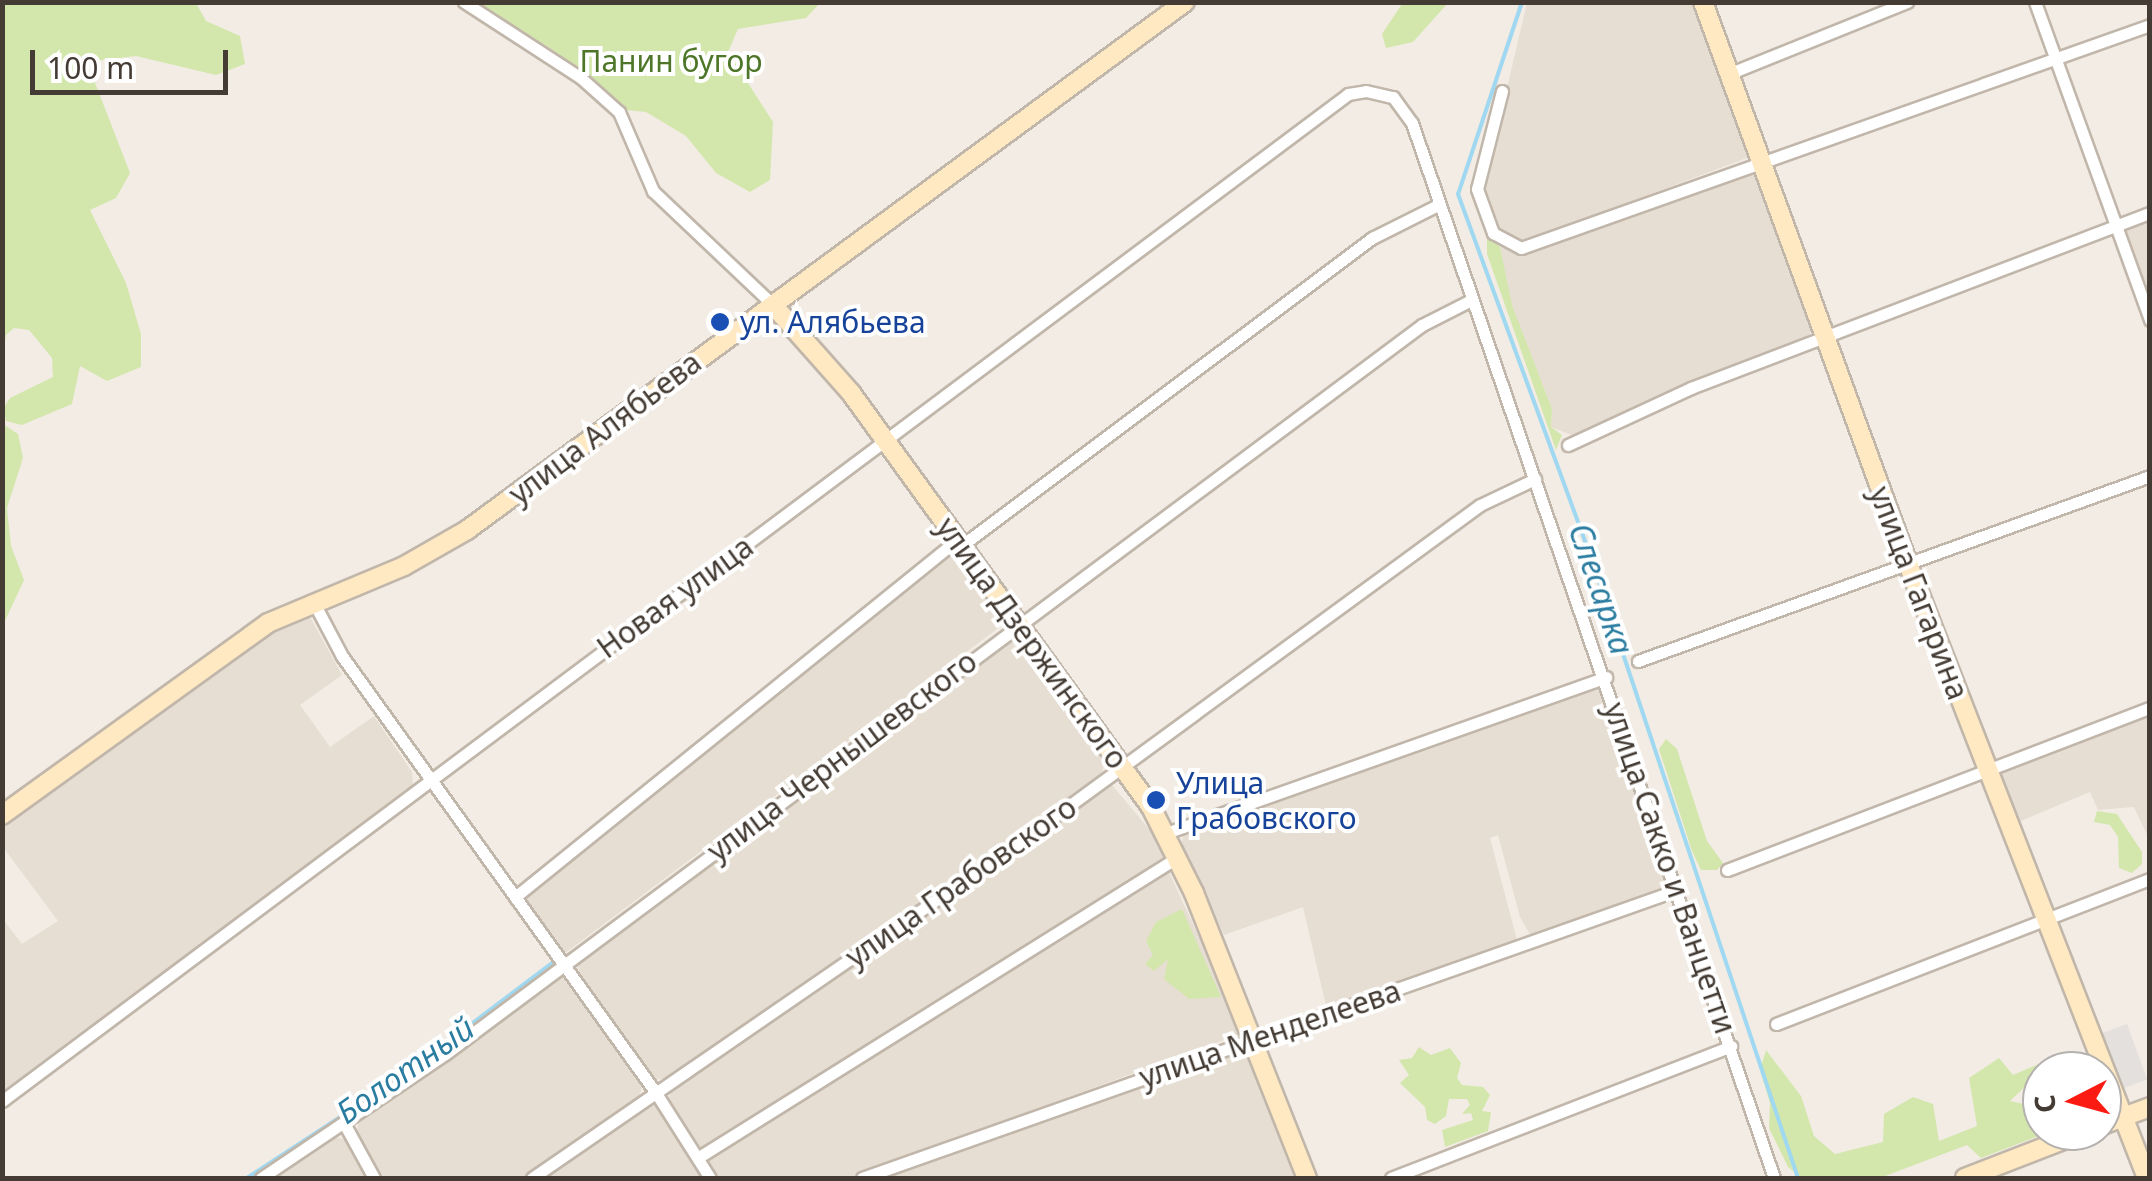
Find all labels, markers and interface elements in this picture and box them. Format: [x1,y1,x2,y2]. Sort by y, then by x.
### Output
scale bar [35,30,232,92]
park label: Панин бугор [579,43,763,79]
text: 100 m [47,47,134,88]
place label: ул. Алябьева [740,304,926,340]
marker: ул. Алябьева [709,311,731,333]
street label: улица Алябьева [502,344,708,512]
street label: улица Гагарина [1862,481,1976,705]
street label: улица Дзержинского [929,510,1135,776]
water label: Слесарка [1561,518,1641,660]
street label: Новая улица [590,528,760,666]
street label: улица Чернышевского [700,643,984,869]
street label: улица Сакко и Ванцетти [1596,698,1744,1038]
place label: Улица Грабовского [1176,765,1357,836]
street label: улица Грабовского [839,789,1083,975]
marker: Улица Грабовского [1145,789,1167,811]
street label: улица Менделеева [1135,972,1405,1096]
water label: Болотный [329,1009,481,1131]
north arrow [2022,1051,2122,1151]
text: С [2024,1093,2064,1115]

